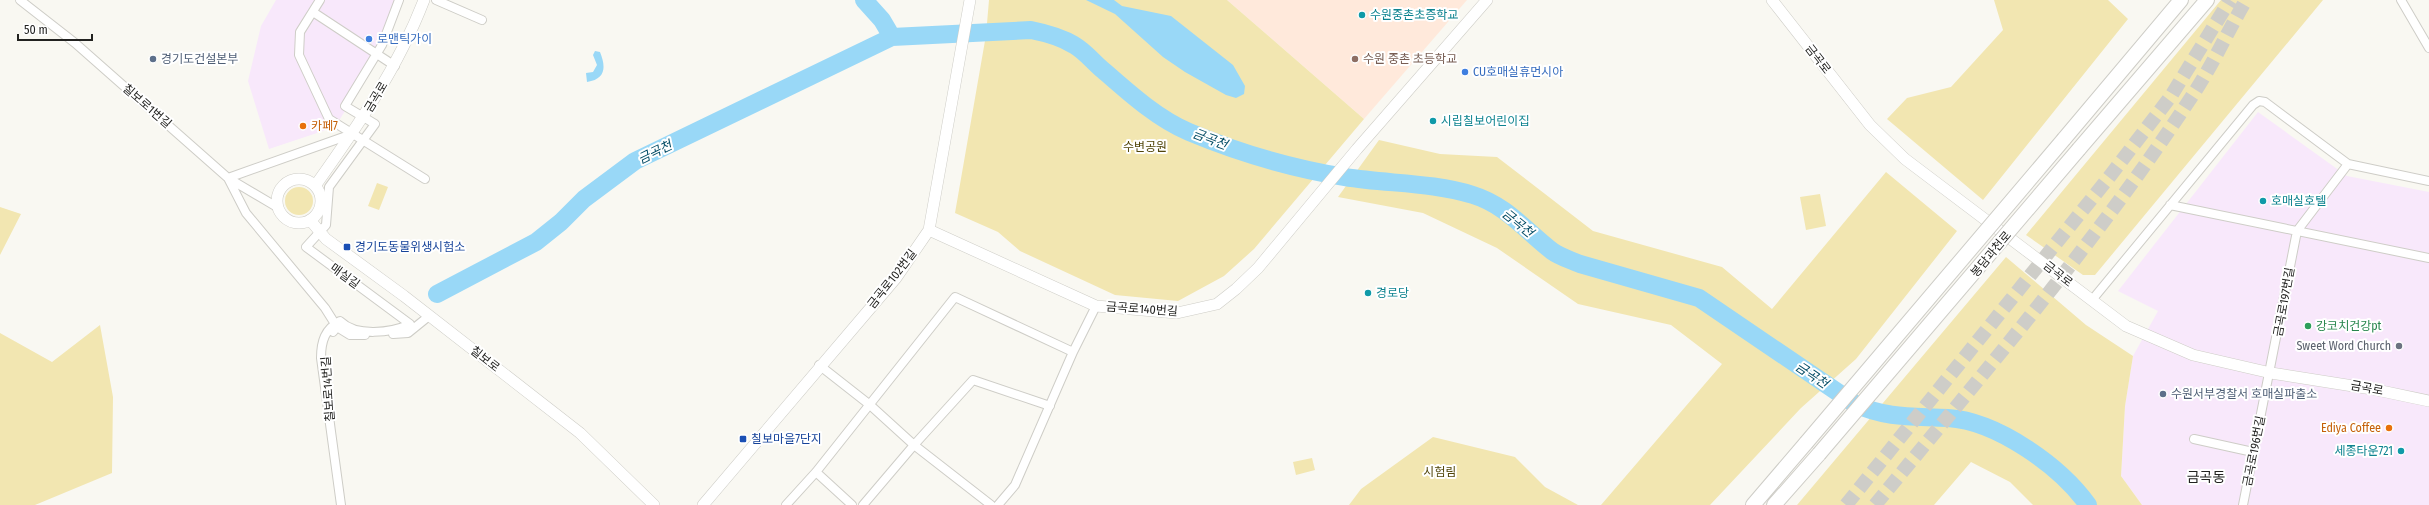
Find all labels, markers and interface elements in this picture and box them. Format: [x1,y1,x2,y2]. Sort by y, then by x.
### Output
place label: 수원중촌초증학교 [1370,8,1458,22]
marker: 수원중촌초증학교 [1357,10,1367,20]
scale bar [18,16,92,42]
text: 50 m [24,23,48,37]
place label: 로맨틱가이 [377,32,432,46]
marker: 로맨틱가이 [364,34,374,44]
street label: 금곡로 [1802,42,1834,76]
place label: 경기도건설본부 [161,52,238,66]
place label: 수원 중촌 초등학교 [1363,52,1457,66]
marker: 경기도건설본부 [148,54,158,64]
marker: 수원 중촌 초등학교 [1350,54,1360,64]
place label: CU호매실휴먼시아 [1473,65,1563,79]
marker: CU호매실휴먼시아 [1460,67,1470,77]
street label: 금곡로 [361,79,391,115]
street label: 칠보로1번길 [120,81,174,131]
place label: 시립칠보어린이집 [1441,114,1529,128]
marker: 시립칠보어린이집 [1428,116,1438,126]
place label: 카페7 [311,119,338,133]
marker: 카페7 [298,121,308,131]
water label: 금곡천 [1191,126,1230,153]
water label: 금곡천 [636,137,675,167]
park label: 수변공원 [1123,140,1167,154]
place label: 호매실호텔 [2271,194,2326,208]
marker: 호매실호텔 [2258,196,2268,206]
water label: 금곡천 [1499,206,1537,241]
street label: 봉담과천로 [1968,228,2014,280]
place label: 경기도동물위생시험소 [355,240,465,254]
marker: 경기도동물위생시험소 [342,242,352,252]
street label: 금곡로102번길 [865,247,919,311]
street label: 금곡로 [2041,258,2075,290]
street label: 매실길 [327,261,363,291]
street label: 금곡로197번길 [2271,266,2297,338]
place label: 경로당 [1376,286,1409,300]
marker: 경로당 [1363,288,1373,298]
street label: 금곡로140번길 [1106,300,1178,318]
place label: 강코치건강pt [2316,319,2382,333]
marker: 강코치건강pt [2303,321,2313,331]
place label: Sweet Word Church [2296,339,2391,353]
marker: Sweet Word Church [2394,341,2404,351]
street label: 칠보로 [468,343,502,375]
street label: 칠보로14번길 [319,356,337,422]
water label: 금곡천 [1793,359,1832,392]
street label: 금곡로 [2349,378,2385,398]
place label: 수원서부경찰서 호매실파출소 [2171,387,2317,401]
marker: 수원서부경찰서 호매실파출소 [2158,389,2168,399]
street label: 금곡로196번길 [2240,414,2268,488]
place label: Ediya Coffee [2321,421,2381,435]
marker: Ediya Coffee [2384,423,2394,433]
place label: 칠보마을7단지 [751,432,822,446]
marker: 칠보마을7단지 [738,434,748,444]
place label: 세종타운721 [2334,444,2393,458]
marker: 세종타운721 [2396,446,2406,456]
park label: 시험림 [1423,465,1457,479]
district label: 금곡동 [2187,469,2225,486]

